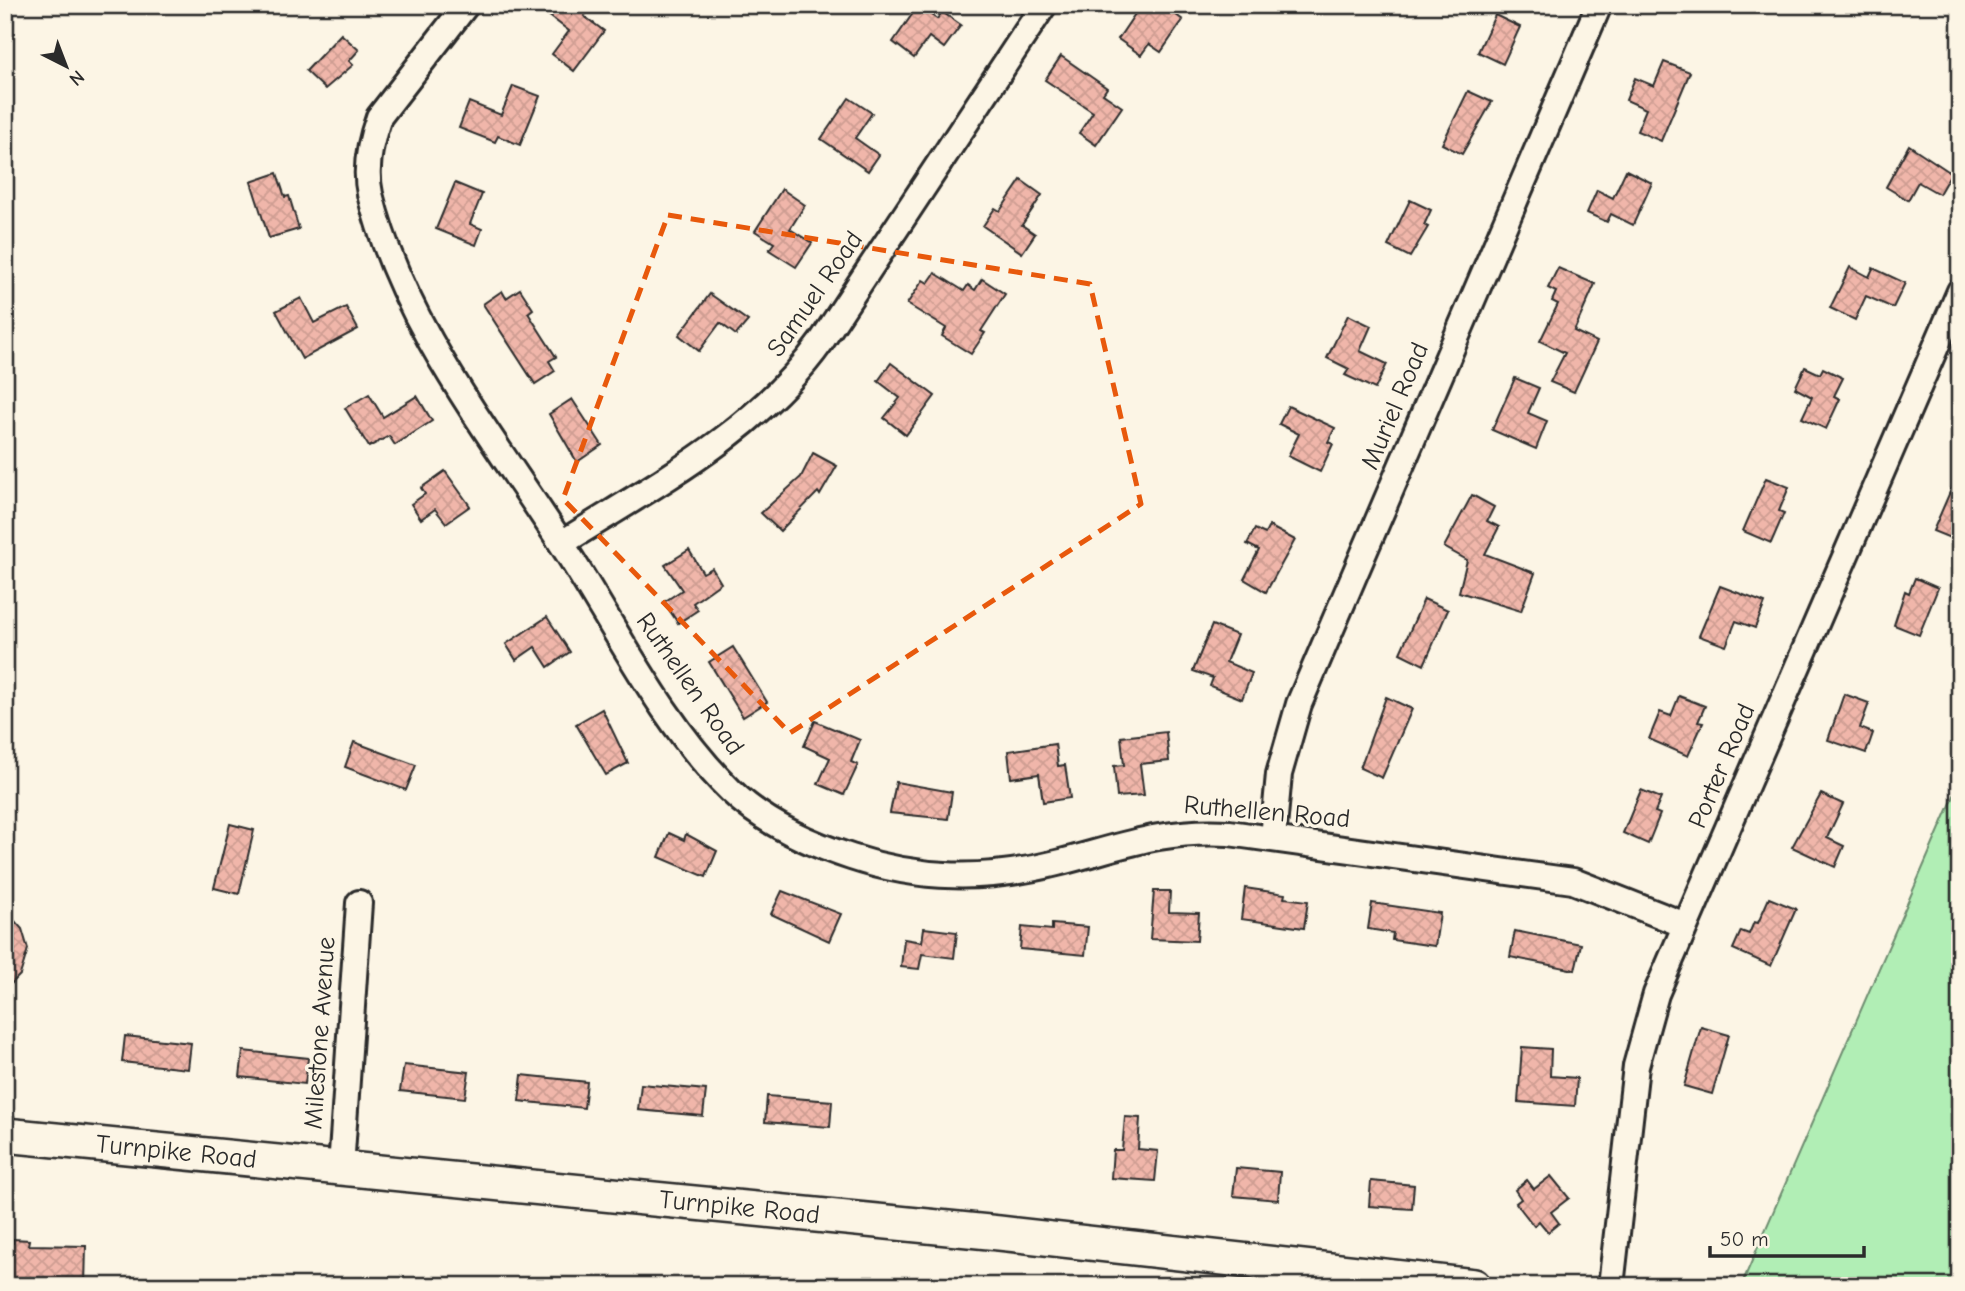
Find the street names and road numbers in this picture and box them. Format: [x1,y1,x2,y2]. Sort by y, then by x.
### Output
street label: Samuel Road [761,226,869,362]
street label: Muriel Road [1355,338,1435,474]
street label: Ruthellen Road [630,607,750,761]
street label: Porter Road [1682,699,1762,833]
street label: Ruthellen Road [1183,790,1351,834]
street label: Milestone Avenue [298,936,342,1130]
street label: Turnpike Road [94,1129,258,1175]
street label: Turnpike Road [658,1185,821,1230]

